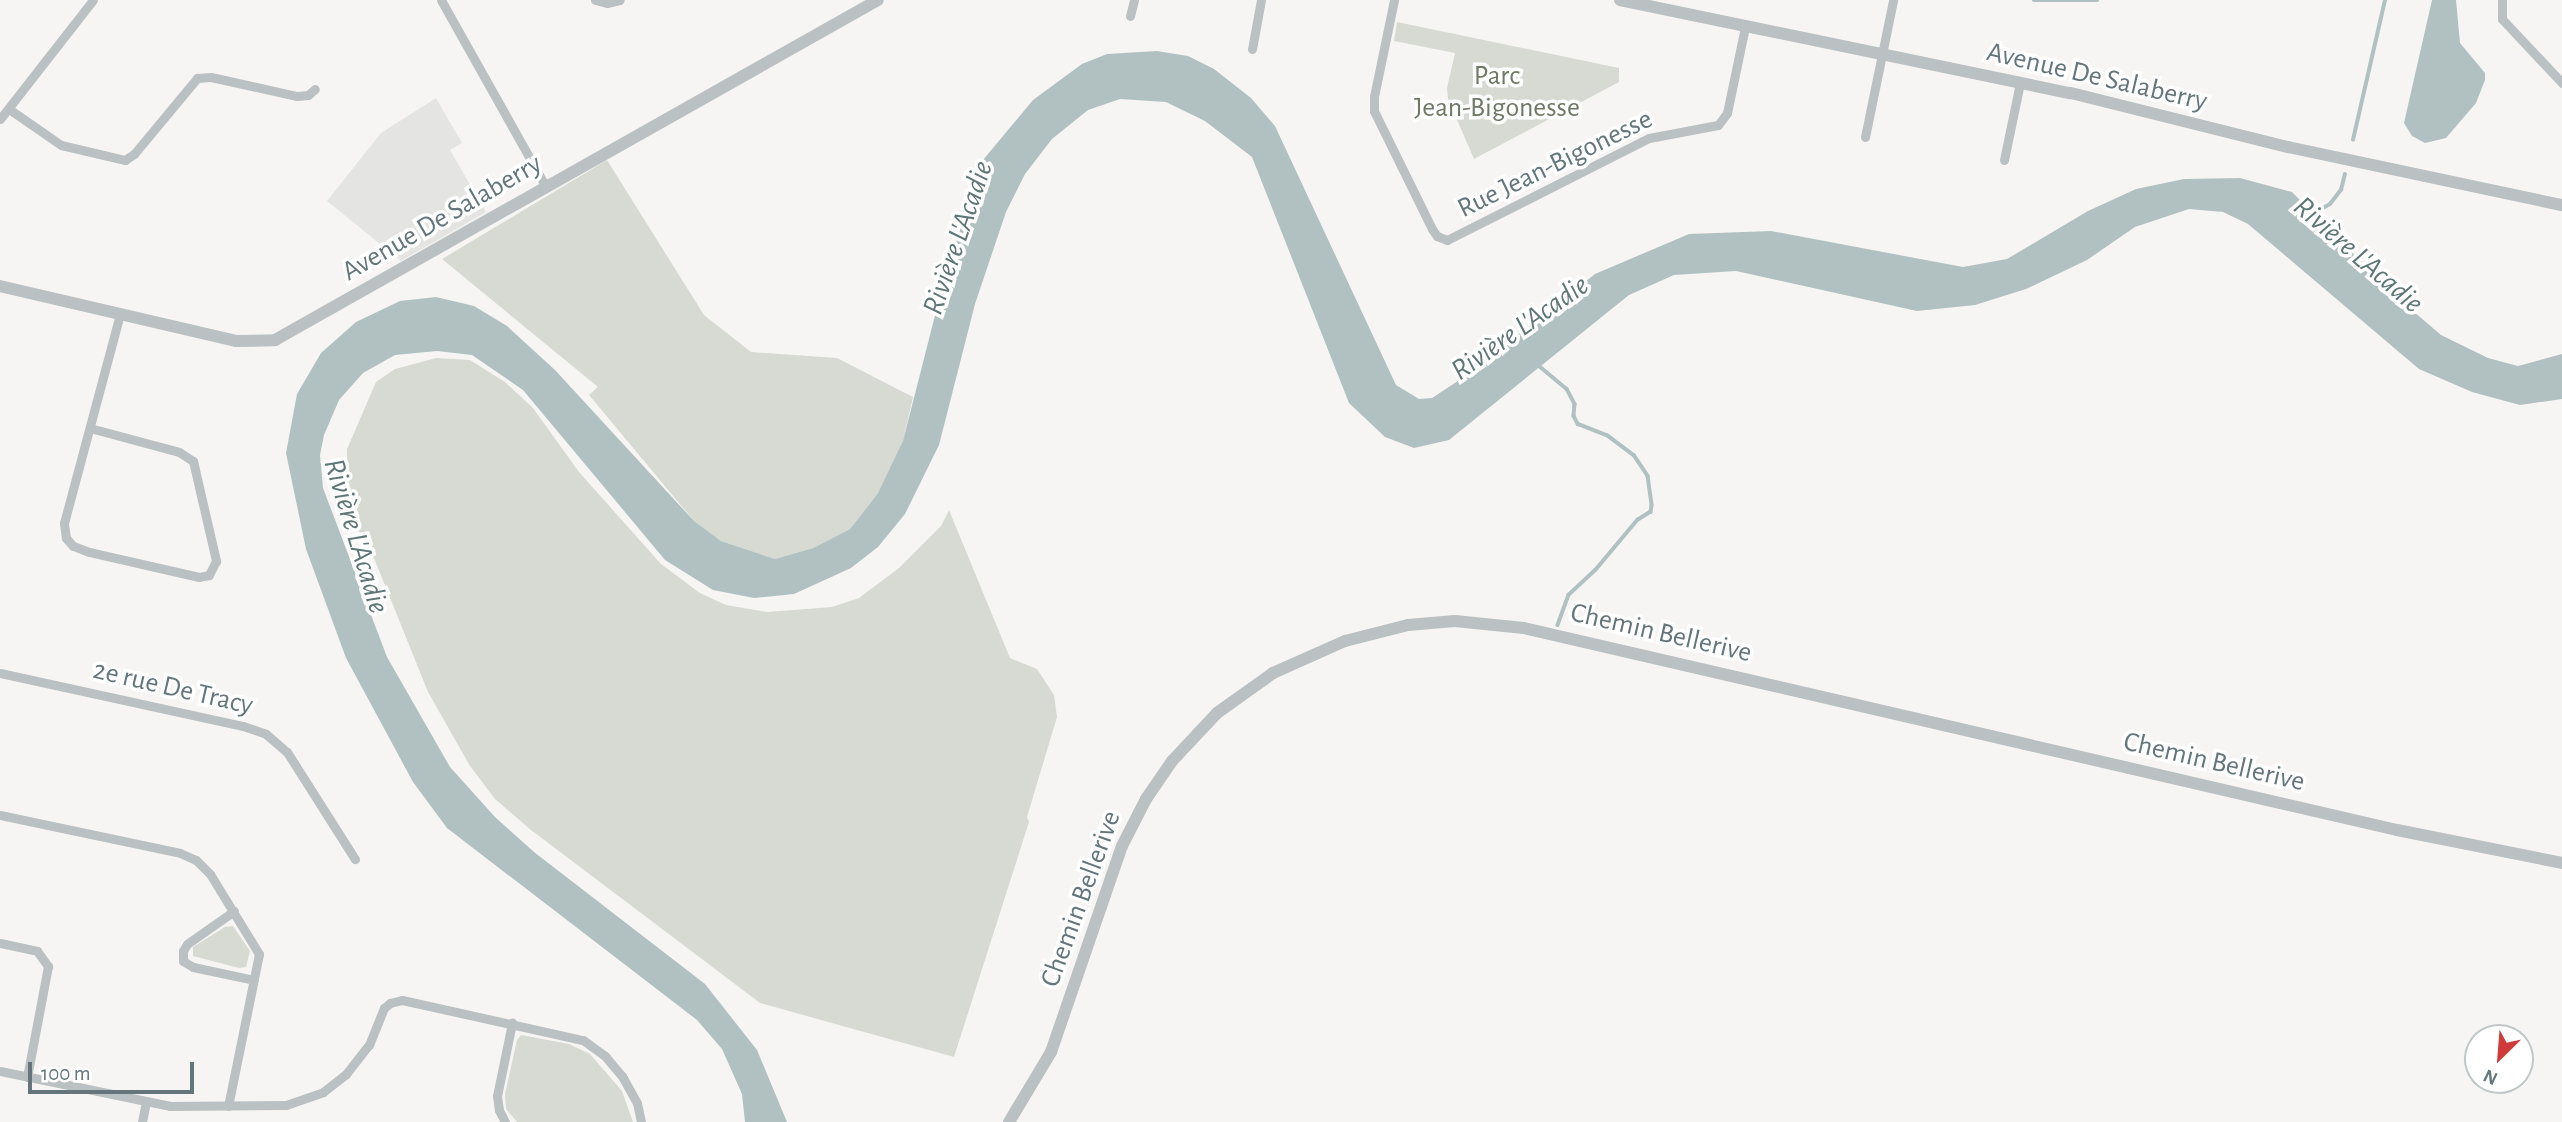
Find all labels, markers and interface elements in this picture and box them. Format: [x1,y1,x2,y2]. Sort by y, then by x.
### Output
street label: Avenue De Salaberry [1984,35,2210,119]
park label: Parc Jean-Bigonesse [1414,59,1580,125]
street label: Rue Jean-Bigonesse [1452,102,1658,226]
street label: Avenue De Salaberry [336,147,548,289]
water label: Rivière L'Acadie [915,156,1001,320]
water label: Rivière L'Acadie [2286,189,2430,321]
water label: Rivière L'Acadie [1444,267,1596,389]
water label: Rivière L'Acadie [315,454,397,618]
street label: Chemin Bellerive [1567,596,1755,670]
street label: 2e rue De Tracy [90,653,256,723]
street label: Chemin Bellerive [2120,725,2308,799]
street label: Chemin Bellerive [1034,806,1128,992]
north arrow [2464,1024,2534,1094]
scale bar [32,1048,198,1092]
text: 100 m [41,1063,91,1084]
text: N [2481,1065,2501,1088]

